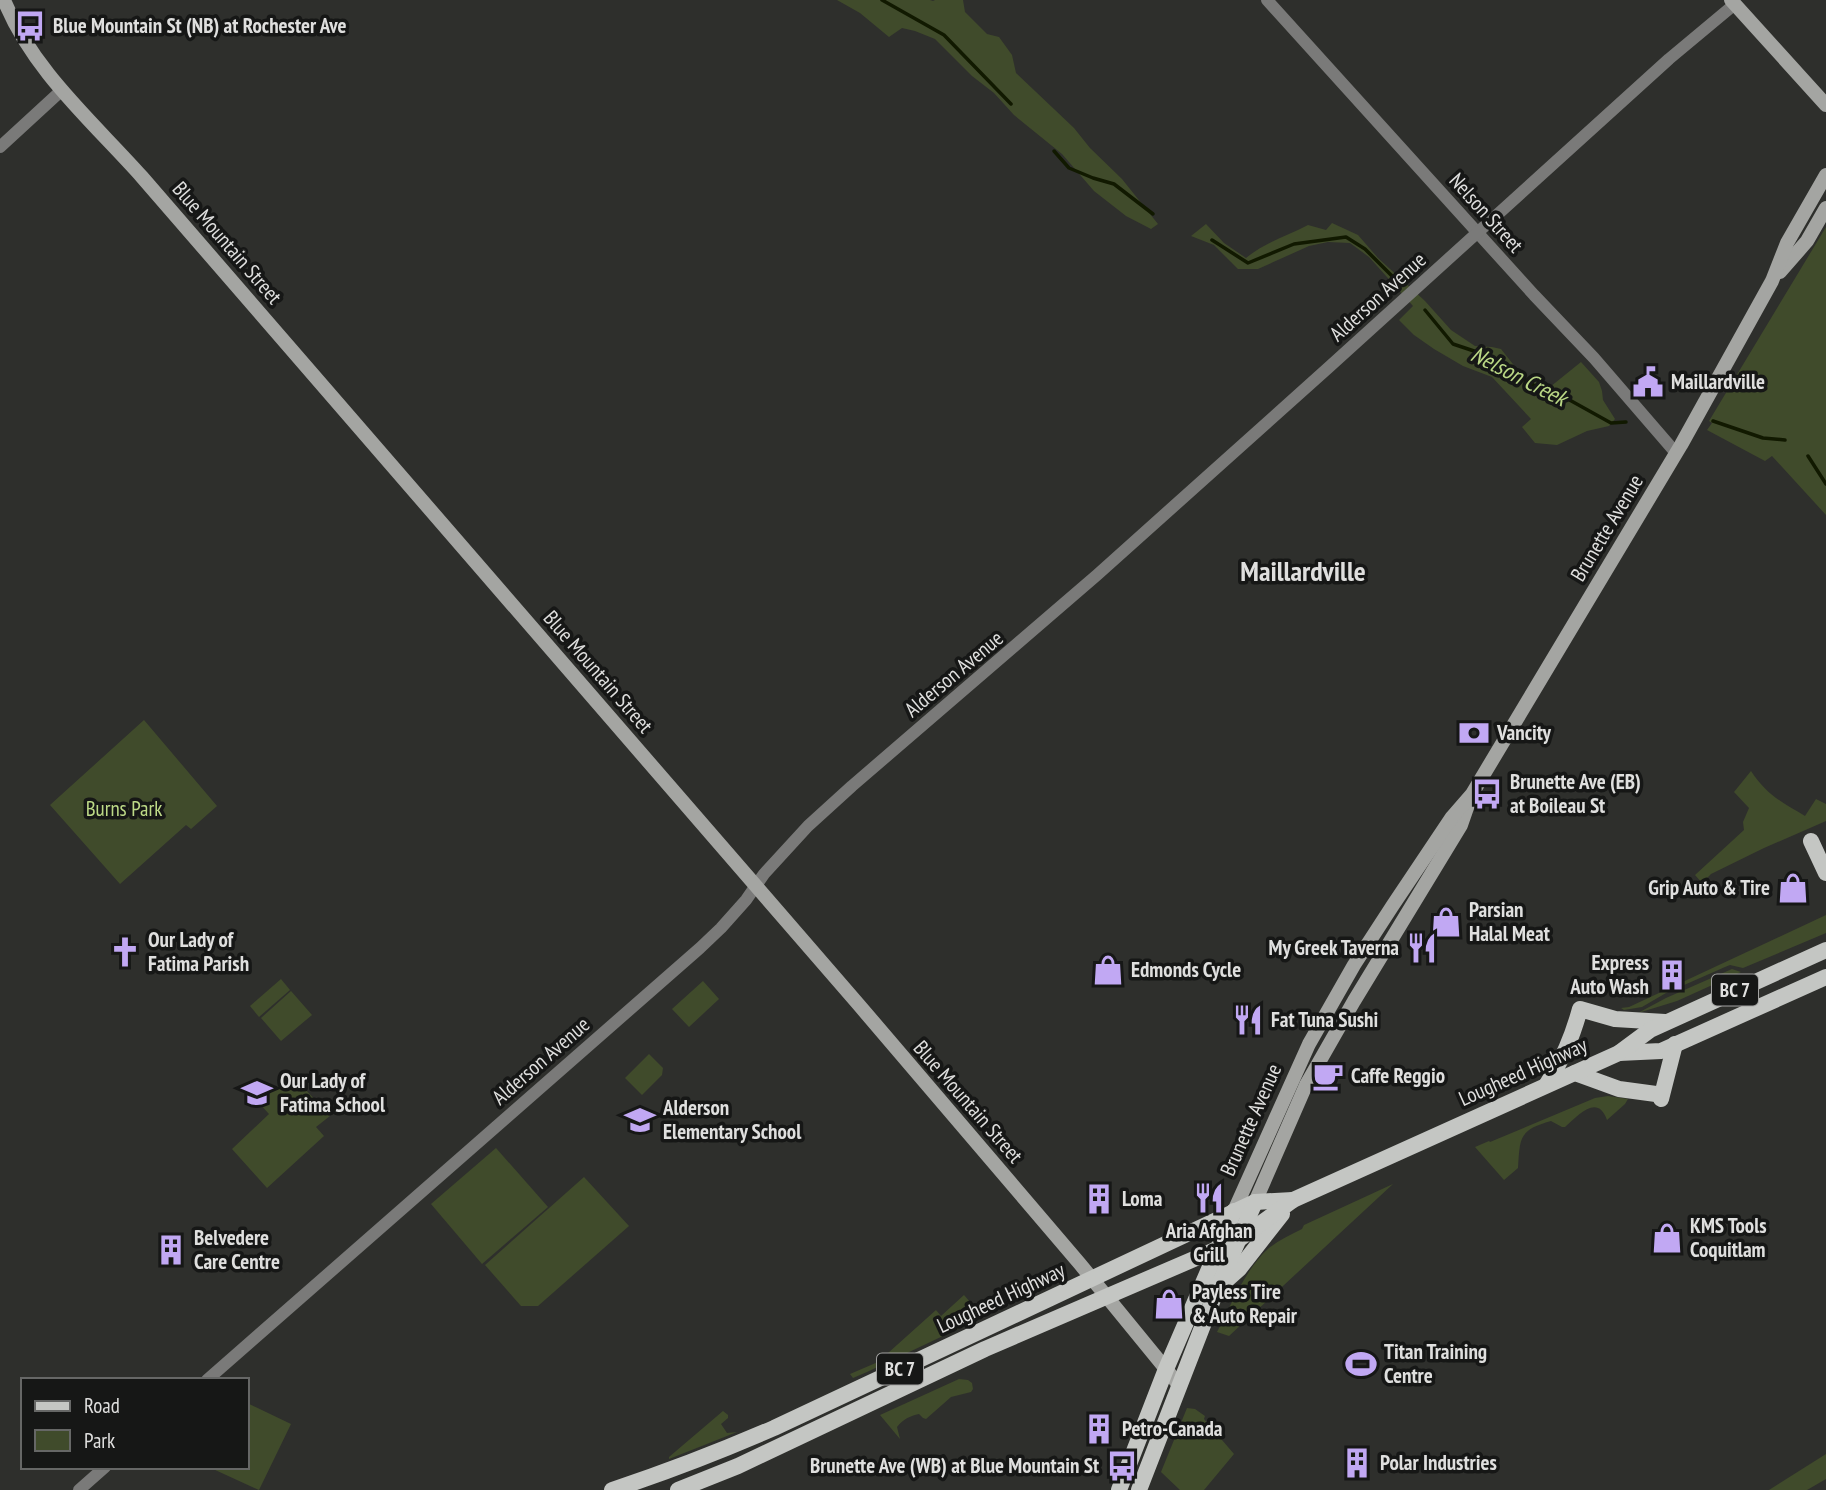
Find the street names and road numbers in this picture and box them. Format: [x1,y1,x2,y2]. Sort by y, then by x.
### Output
street label: Nelson Street [1443,167,1529,258]
street label: Blue Mountain Street [167,176,288,310]
street label: Alderson Avenue [1324,246,1432,347]
street label: Brunette Avenue [1564,469,1649,586]
street label: Blue Mountain Street [538,605,659,739]
street label: Alderson Avenue [899,624,1009,723]
road number: BC 7 [1712,974,1758,1006]
street label: Alderson Avenue [486,1011,595,1110]
street label: Lougheed Highway [1454,1031,1591,1112]
street label: Blue Mountain Street [908,1035,1029,1169]
street label: Brunette Avenue [1214,1060,1287,1180]
street label: Lougheed Highway [933,1256,1069,1339]
road number: BC 7 [877,1354,923,1385]

